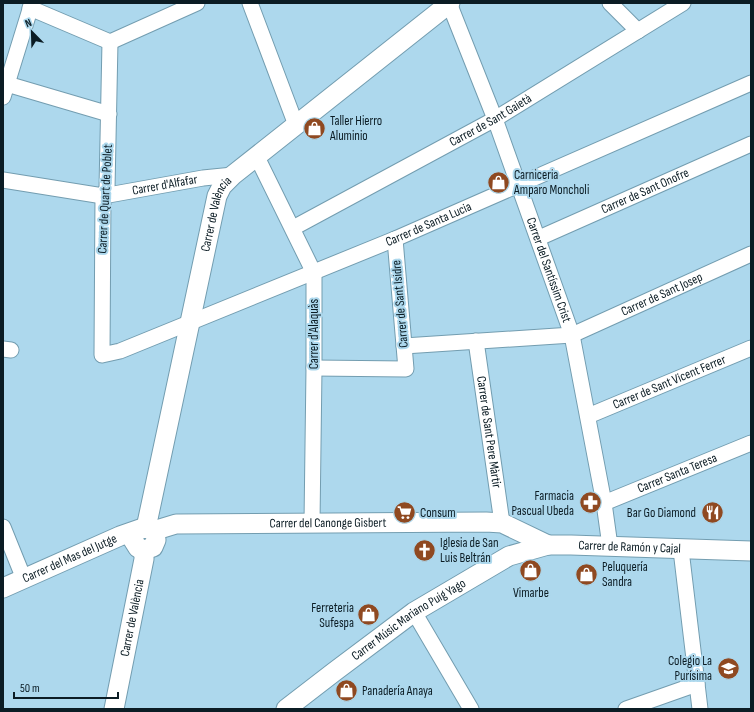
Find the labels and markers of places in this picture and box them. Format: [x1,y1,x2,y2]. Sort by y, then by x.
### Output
place label: Taller Hierro Aluminio [329,113,382,144]
shop icon: Taller Hierro Aluminio [302,115,328,141]
place label: Carniceria Amparo Moncholi [513,167,589,198]
shop icon: Carniceria Amparo Moncholi [485,169,511,195]
place label: Farmacia Pascual Ubeda [511,488,574,519]
pharmacy icon: Farmacia Pascual Ubeda [577,490,603,516]
supermarket icon: Consum [392,500,418,526]
restaurant icon: Bar Go Diamond [699,500,725,526]
place label: Consum [420,505,456,521]
place label: Bar Go Diamond [627,505,696,521]
place label: Iglesia de San Luis Beltrán [440,535,498,566]
church icon: Iglesia de San Luis Beltrán [411,537,437,563]
shop icon: Vimarbe [518,558,544,584]
place label: Peluquería Sandra [602,559,648,590]
shop icon: Peluquería Sandra [573,561,599,587]
place label: Vimarbe [513,585,549,601]
place label: Ferreteria Sufespa [311,600,354,631]
shop icon: Ferreteria Sufespa [356,602,382,628]
place label: Colegio La Purísima [668,653,712,684]
school or university icon: Colegio La Purísima [715,655,741,681]
shop icon: Panadería Anaya [333,678,359,704]
place label: Panadería Anaya [362,683,433,699]

